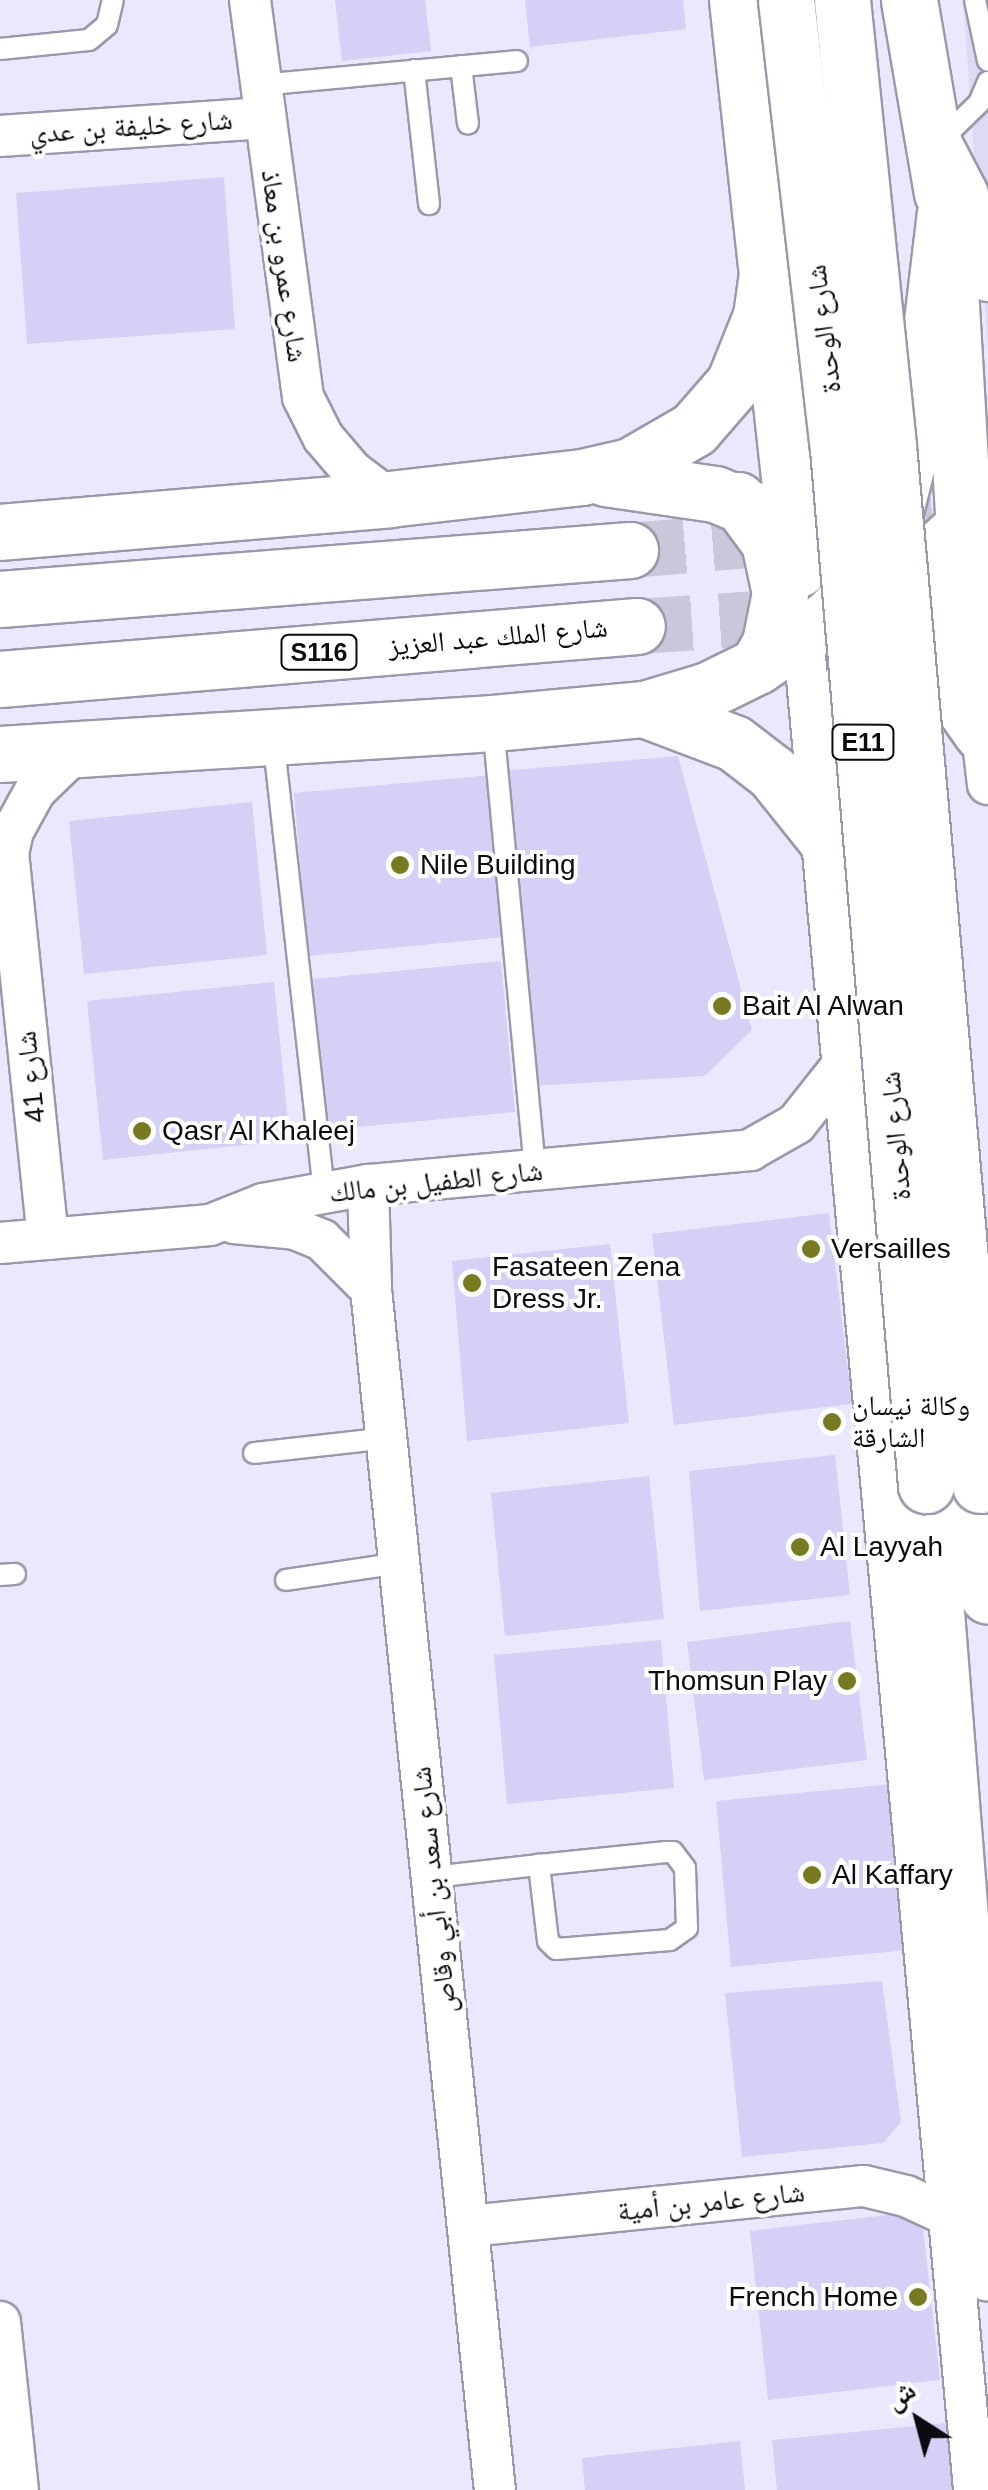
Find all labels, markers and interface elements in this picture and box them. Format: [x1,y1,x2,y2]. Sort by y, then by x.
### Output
street label: شارع خليفة بن عدي [28,103,234,151]
street label: شارع عمرو بن معاذ [254,168,314,364]
street label: شارع الوحدة [799,263,849,395]
street label: شارع الملك عبد العزيز [387,611,609,663]
road number: S116 [279,632,359,672]
road number: E11 [830,722,896,762]
place label: Nile Building [420,848,576,882]
marker: Nile Building [389,854,411,876]
place label: Bait Al Alwan [742,989,907,1023]
marker: Bait Al Alwan [711,995,733,1017]
street label: شارع 41 [9,1029,53,1125]
street label: شارع الوحدة [874,1070,918,1202]
place label: Qasr Al Khaleej [162,1114,357,1148]
marker: Qasr Al Khaleej [131,1120,153,1142]
street label: شارع الطفيل بن مالك [327,1154,545,1210]
place label: Versailles [831,1232,951,1266]
marker: Versailles [800,1238,822,1260]
place label: Fasateen Zena Dress Jr. [492,1250,680,1316]
marker: Fasateen Zena Dress Jr. [461,1272,483,1294]
place label: وكالة نيسان الشارقة [852,1389,970,1455]
marker: وكالة نيسان الشارقة [821,1411,843,1433]
place label: Al Layyah [820,1530,943,1564]
marker: Al Layyah [789,1536,811,1558]
place label: Thomsun Play [648,1664,827,1698]
marker: Thomsun Play [836,1670,858,1692]
street label: شارع سعد بن أبي وقاص [404,1765,464,2015]
place label: Al Kaffary [832,1858,953,1892]
marker: Al Kaffary [801,1864,823,1886]
street label: شارع عامر بن أمية [616,2175,806,2229]
place label: French Home [728,2280,898,2314]
marker: French Home [907,2286,929,2308]
north arrow [868,2370,968,2470]
text: ش [879,2374,921,2417]

